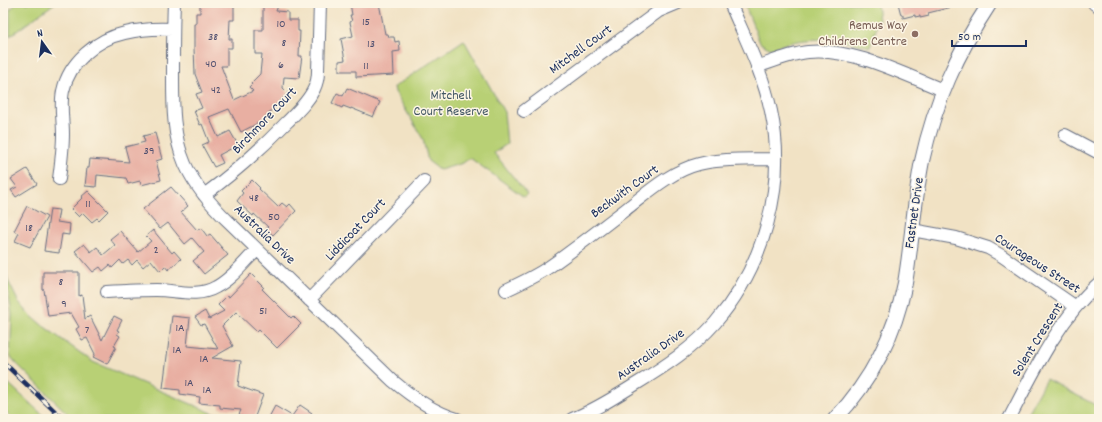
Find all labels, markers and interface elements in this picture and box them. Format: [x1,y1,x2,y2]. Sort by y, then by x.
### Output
house number: 15 [362,14,370,31]
house number: 10 [276,16,286,33]
place label: Remus Way Childrens Centre [818,16,907,52]
street label: Mitchell Court [545,20,617,80]
north arrow [22,22,62,62]
scale bar [952,22,1026,48]
text: N [35,26,45,43]
house number: 38 [208,29,218,46]
marker: Remus Way Childrens Centre [910,29,920,39]
text: 50 m [958,29,981,46]
house number: 8 [282,35,287,52]
house number: 13 [367,36,375,53]
house number: 40 [205,56,217,73]
house number: 6 [278,57,284,74]
house number: 11 [363,58,369,75]
house number: 42 [211,82,221,99]
street label: Birchmore Court [228,83,302,159]
park label: Mitchell Court Reserve [414,86,488,122]
house number: 39 [144,143,154,160]
street label: Beckwith Court [587,160,663,224]
street label: Fastnet Drive [900,176,930,250]
house number: 48 [249,190,259,207]
street label: Liddicoat Court [321,194,391,266]
house number: 11 [85,196,91,213]
street label: Australia Drive [229,200,299,270]
house number: 50 [268,209,280,226]
house number: 18 [25,220,33,237]
street label: Courageous Street [990,229,1084,299]
house number: 2 [153,242,159,259]
house number: 8 [59,274,64,291]
house number: 9 [61,296,67,313]
street label: Solent Crescent [1007,299,1069,381]
house number: 51 [259,303,267,320]
house number: 1A [175,320,185,337]
house number: 7 [85,322,90,339]
street label: Australia Drive [613,324,689,386]
house number: 1A [172,342,182,359]
house number: 1A [199,351,209,368]
house number: 1A [184,375,194,392]
house number: 1A [202,382,212,399]

